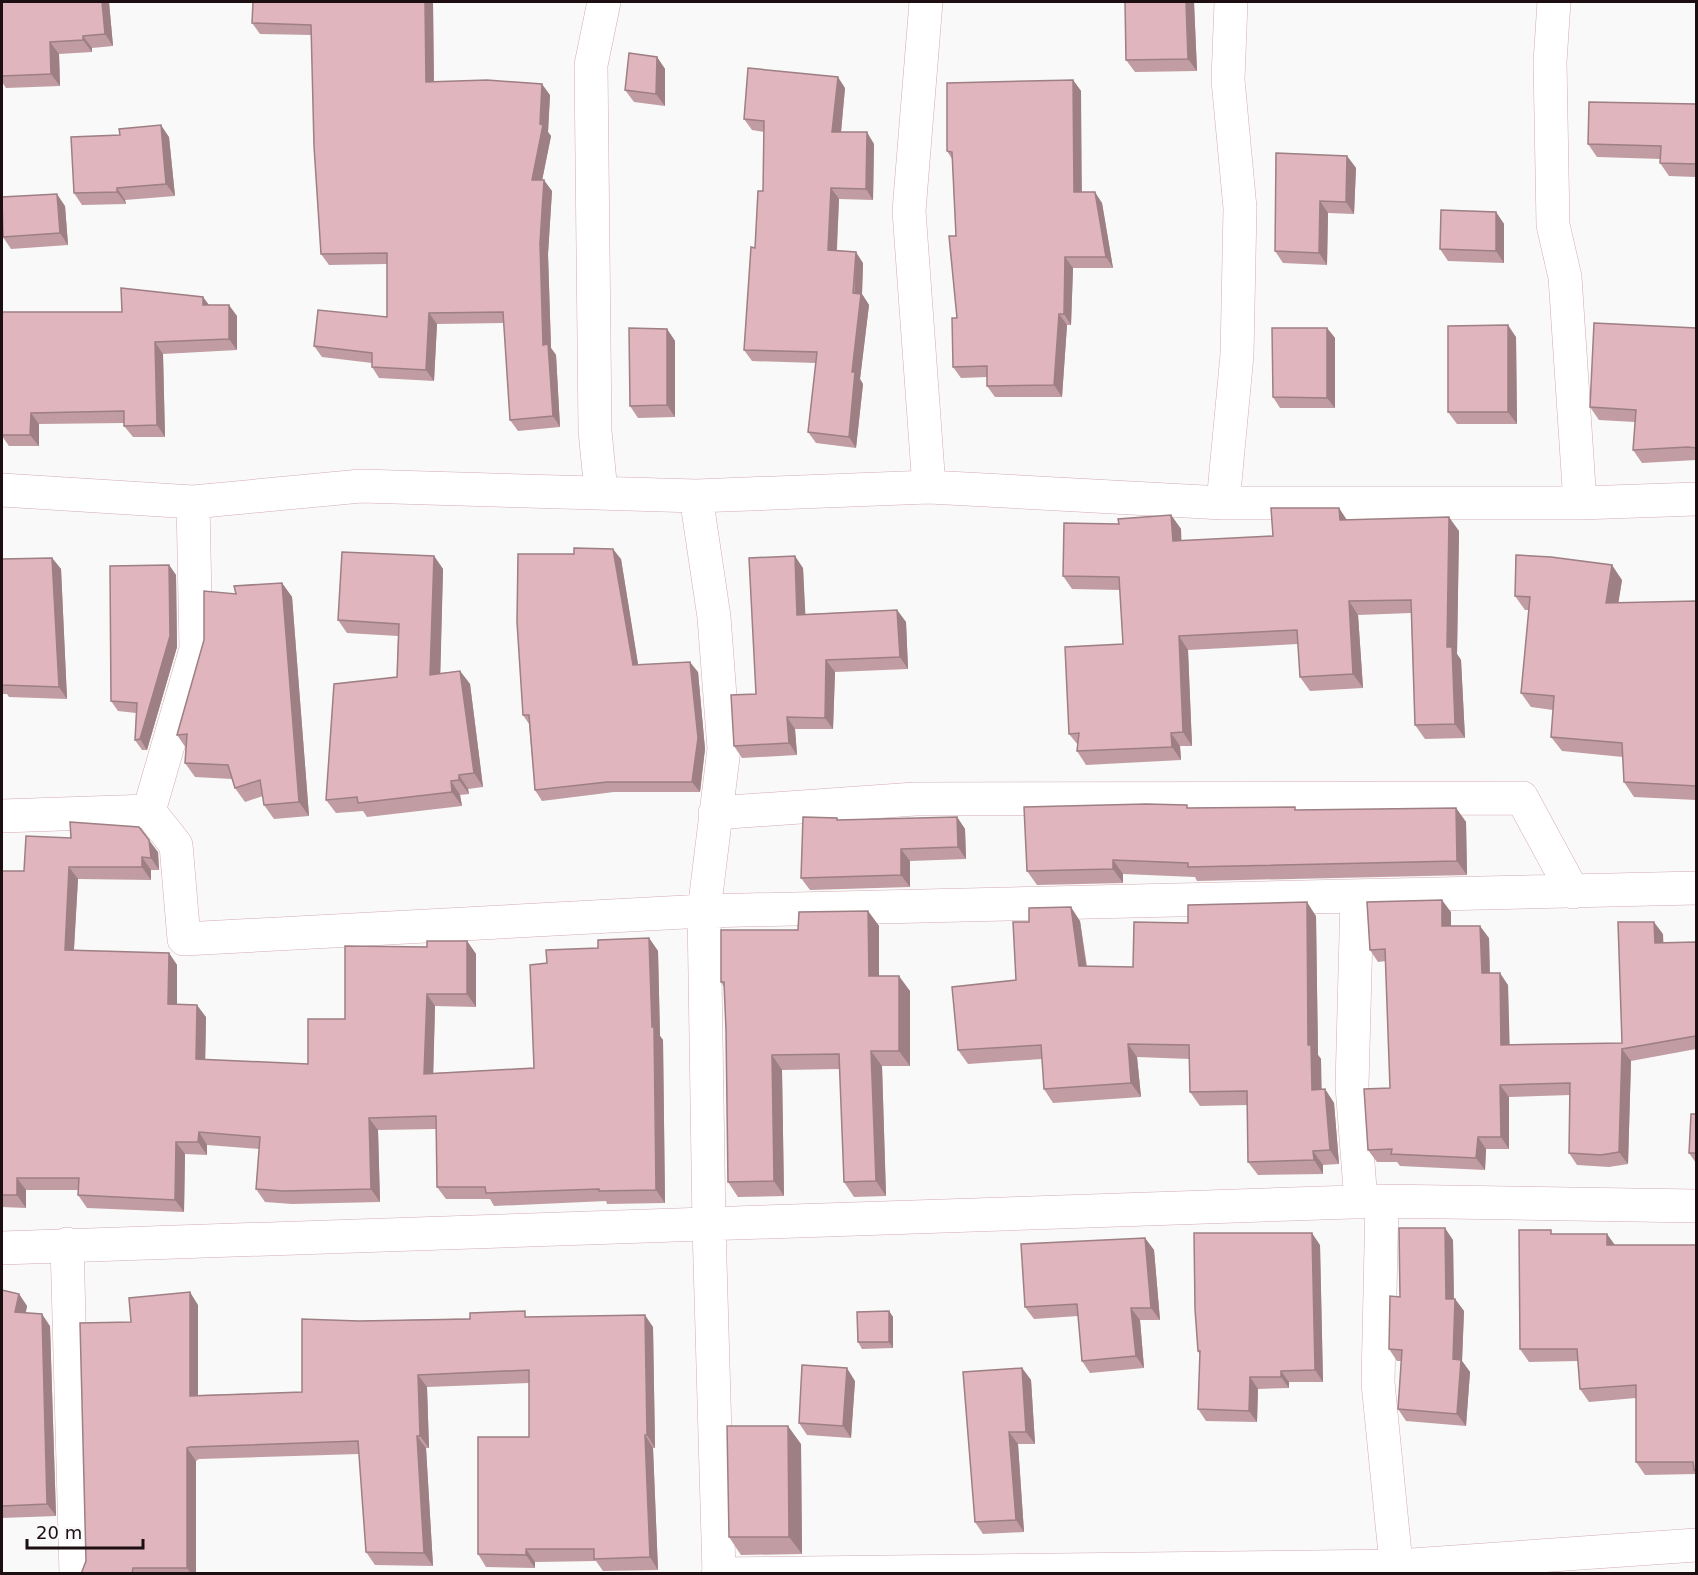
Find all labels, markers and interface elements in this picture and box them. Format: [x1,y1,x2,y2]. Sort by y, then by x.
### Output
scale bar [27,1512,142,1550]
text: 20 m [36,1522,82,1543]

